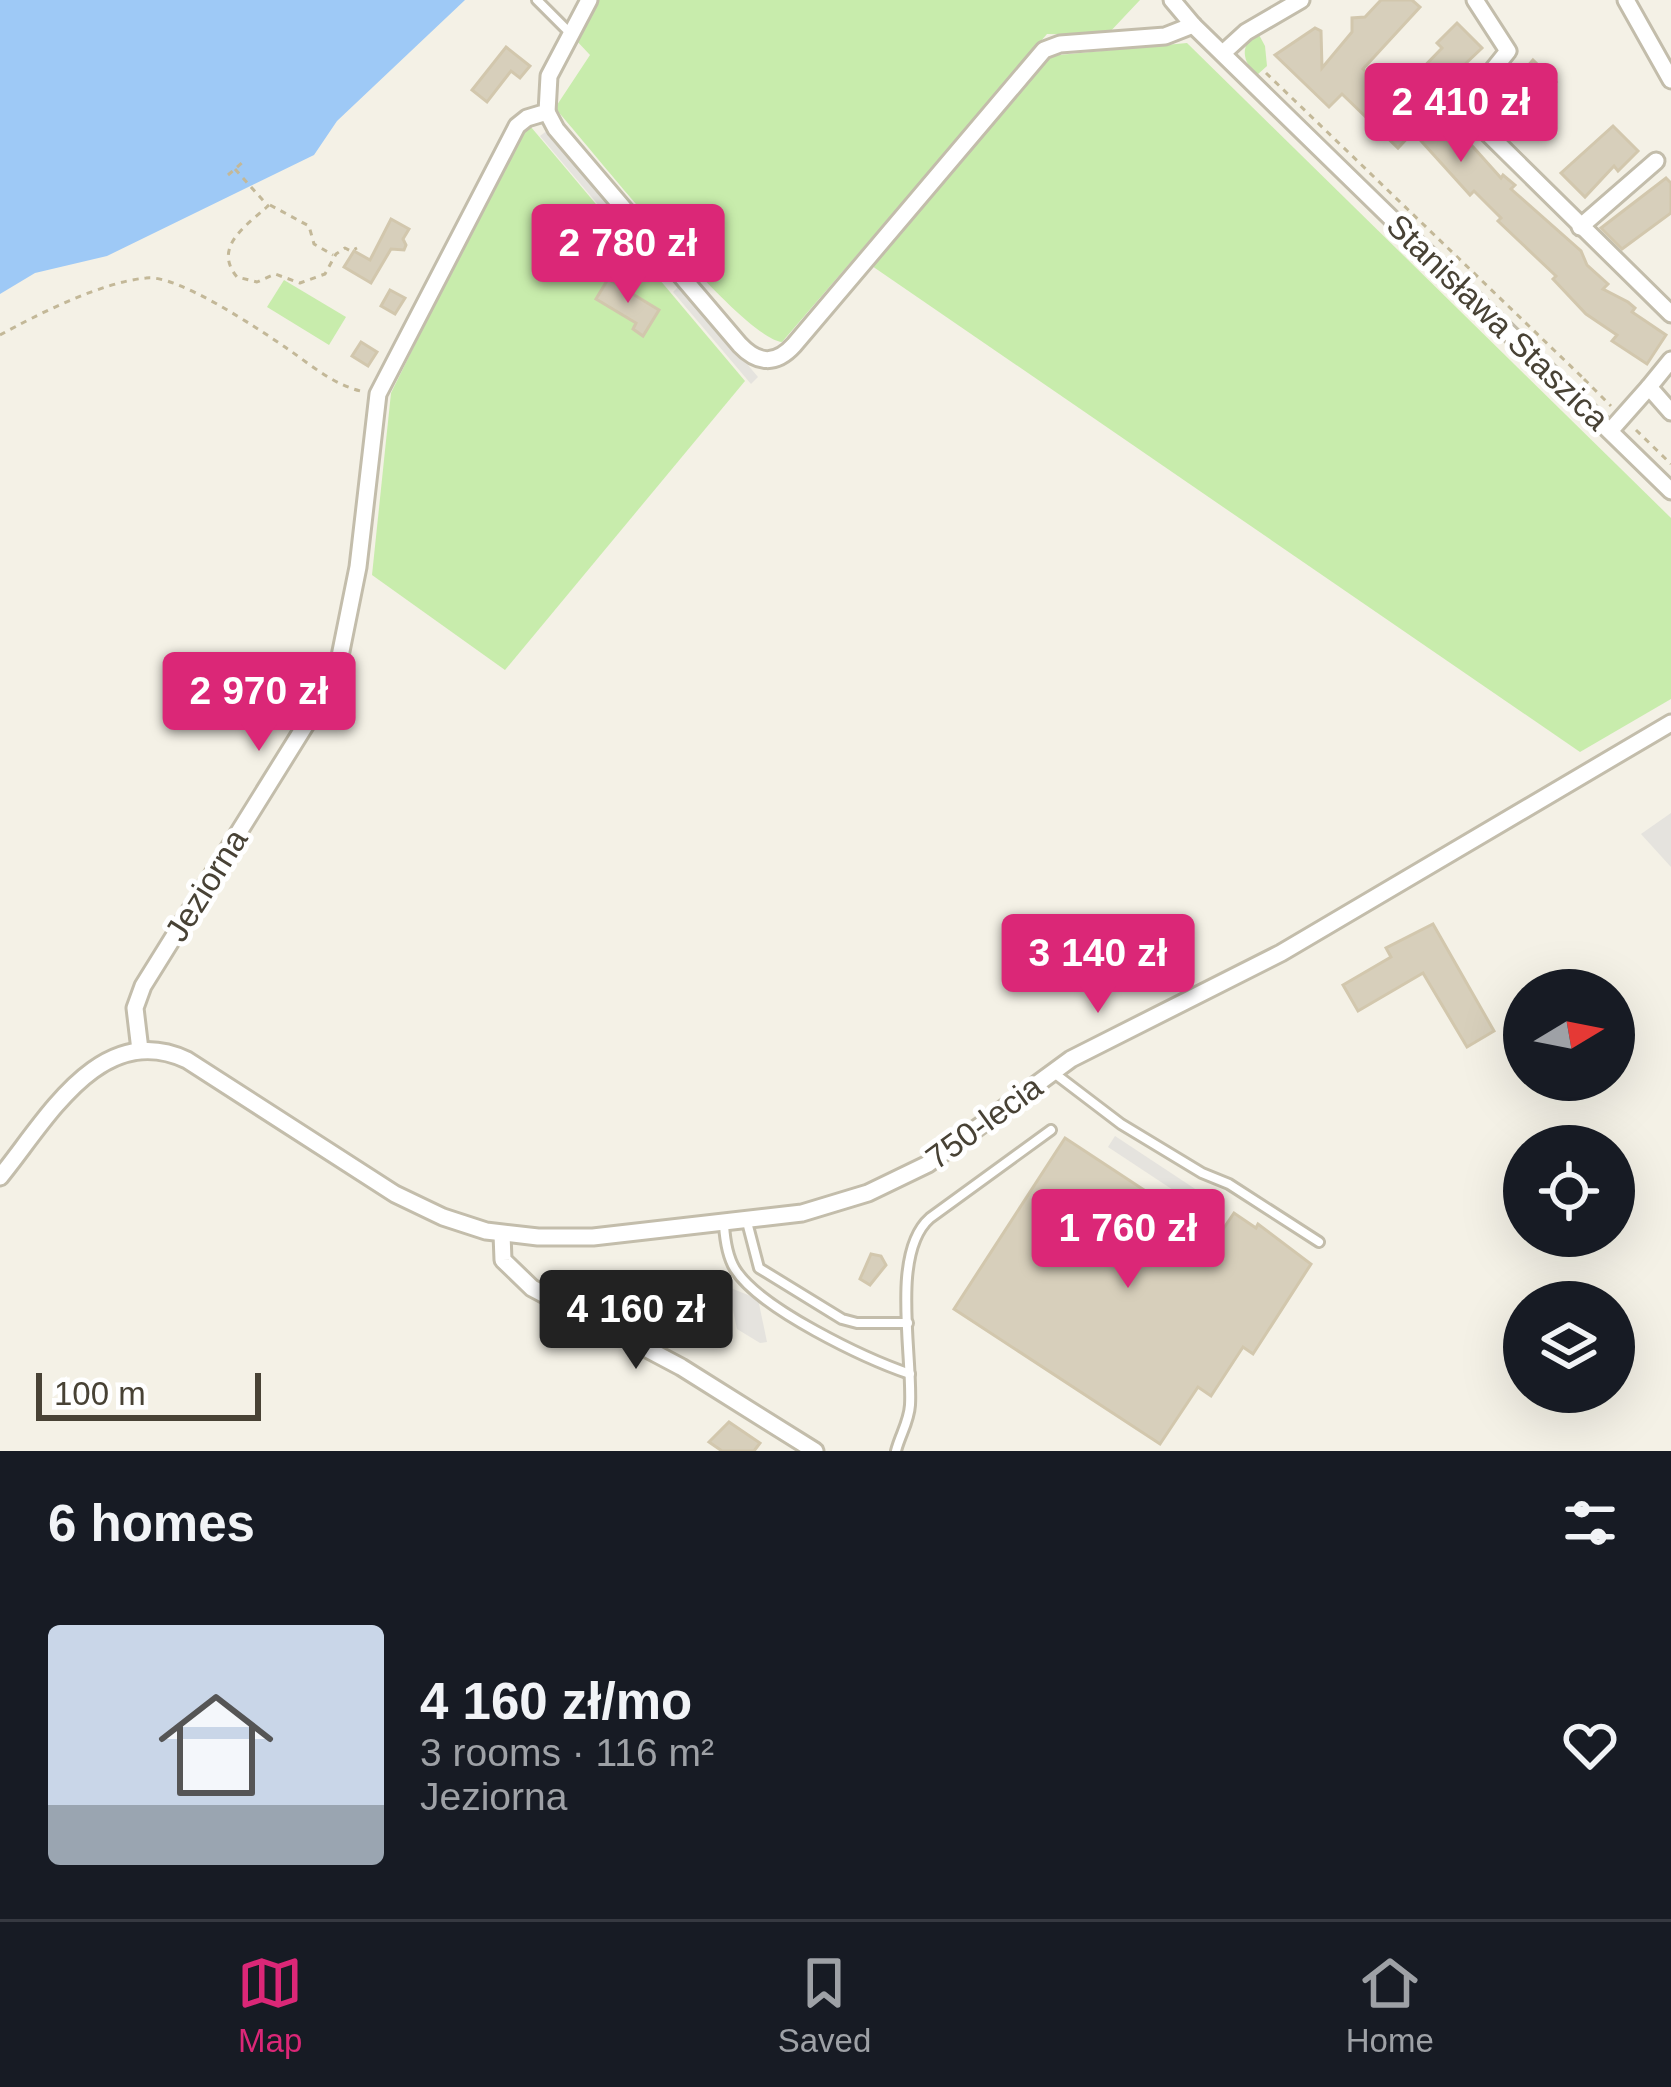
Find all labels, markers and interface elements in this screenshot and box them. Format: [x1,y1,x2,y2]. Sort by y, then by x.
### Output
pin: 2 410 zł [1337,63,1585,165]
text: 2 410 zł [1392,80,1530,123]
pin: 2 780 zł [504,204,752,306]
street label: Stanisława Staszica [1380,207,1617,438]
text: 2 780 zł [559,221,697,264]
pin: 2 970 zł [135,652,383,754]
text: 2 970 zł [190,669,328,712]
street label: Jeziorna [157,822,255,948]
pin: 3 140 zł [974,914,1222,1016]
text: 3 140 zł [1029,931,1167,974]
north arrow [1503,969,1635,1101]
map controls [1503,969,1635,1413]
street label: 750-lecia [919,1067,1050,1176]
button: locate [1503,1125,1635,1257]
pin: 1 760 zł [1004,1189,1252,1291]
text: 1 760 zł [1059,1206,1197,1249]
pin: 4 160 zł [512,1270,760,1372]
button: layers [1503,1281,1635,1413]
text: 4 160 zł [567,1287,705,1330]
scale bar [36,1367,261,1420]
text: 100 m [54,1375,146,1412]
icon: filters [1557,1490,1623,1556]
text: 6 homes [48,1495,255,1552]
icon: home [144,1673,288,1817]
text: 4 160 zł/mo [420,1673,692,1730]
icon: heart [1557,1712,1623,1778]
text: 3 rooms · 116 m² [420,1731,714,1774]
text: Jeziorna [420,1775,567,1818]
tab: Map [237,1950,303,2060]
tab: Saved [778,1950,871,2060]
tab: Home [1346,1950,1434,2060]

